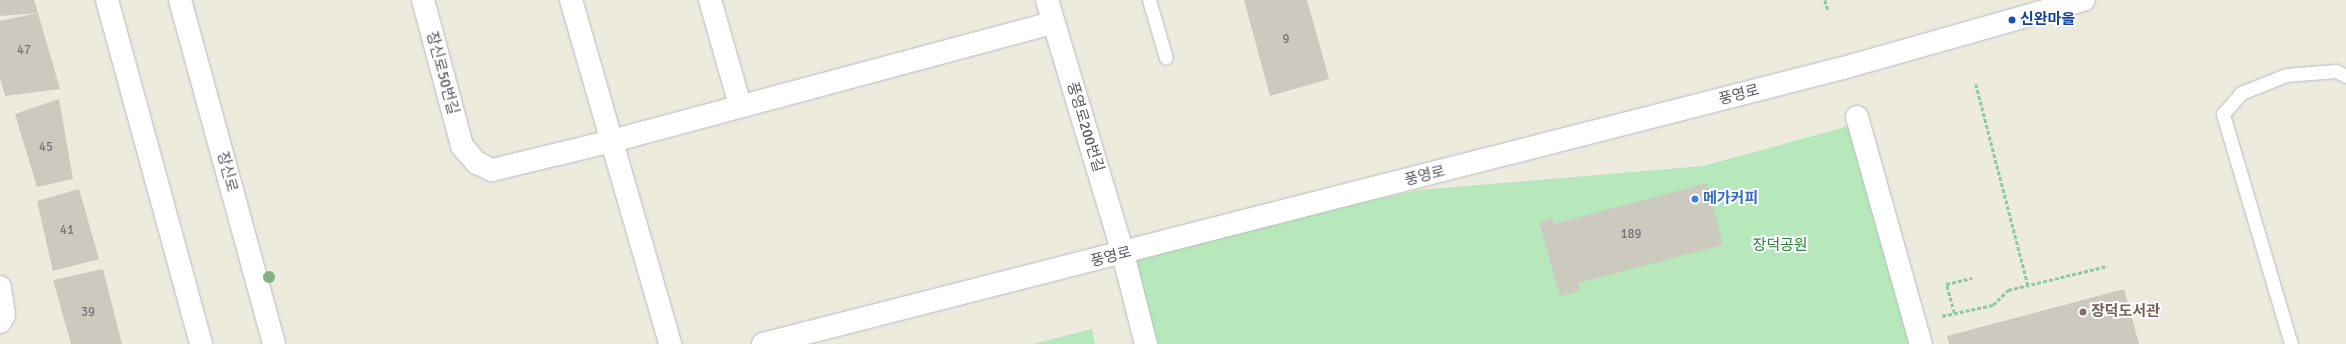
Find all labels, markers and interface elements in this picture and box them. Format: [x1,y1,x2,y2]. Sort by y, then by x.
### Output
place label: 신완마을 [2020,11,2075,29]
marker: 신완마을 [2007,15,2017,25]
street label: 장신로50번길 [422,30,462,116]
house number: 9 [1282,31,1290,47]
house number: 47 [17,42,31,58]
street label: 풍영로200번길 [1063,80,1107,174]
street label: 풍영로 [1717,81,1761,109]
house number: 45 [39,139,53,155]
street label: 장신로 [213,150,241,194]
street label: 풍영로 [1403,162,1447,190]
place label: 메가커피 [1703,190,1758,208]
marker: 메가커피 [1690,194,1700,204]
house number: 41 [60,222,74,238]
house number: 189 [1620,226,1642,242]
park label: 장덕공원 [1752,237,1808,255]
street label: 풍영로 [1089,243,1133,271]
place label: 장덕도서관 [2091,303,2160,321]
house number: 39 [81,304,95,320]
marker: 장덕도서관 [2078,307,2088,317]

